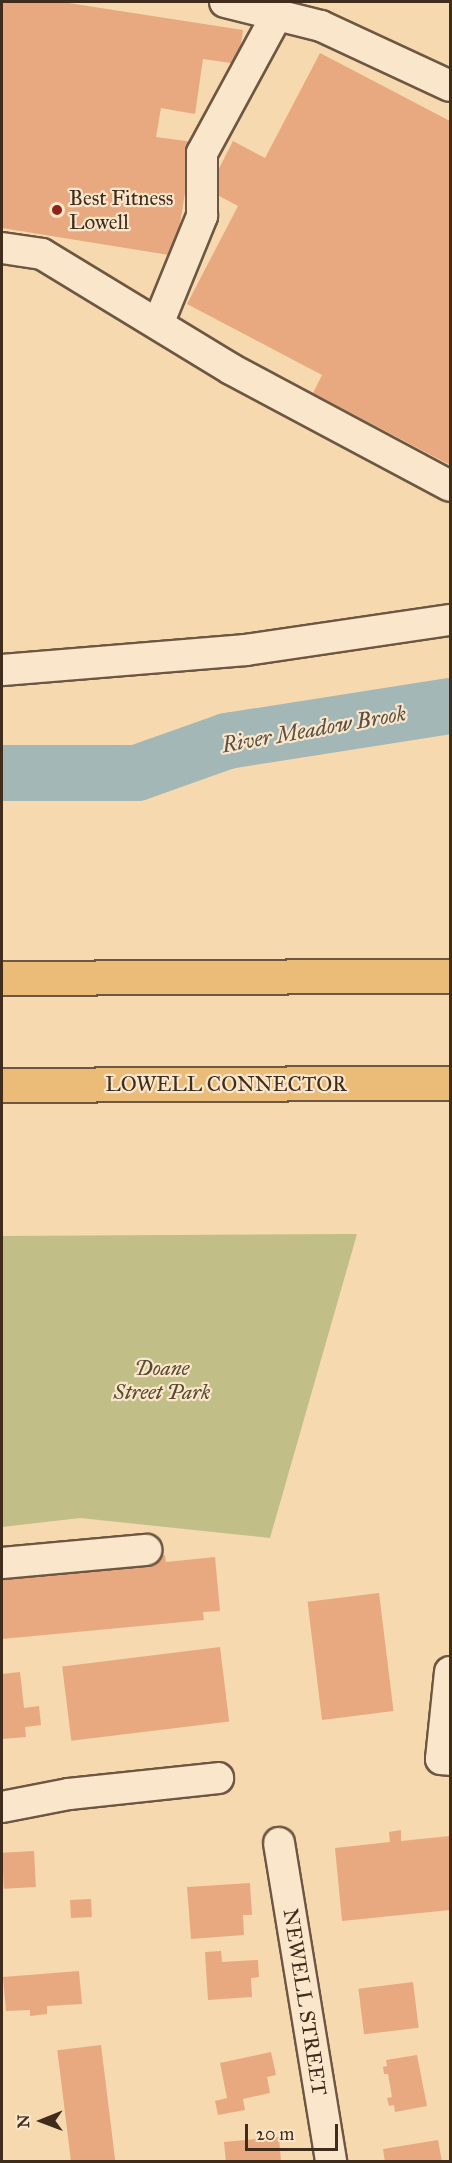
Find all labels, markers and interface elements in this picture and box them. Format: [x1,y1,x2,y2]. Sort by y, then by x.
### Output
place label: Best Fitness Lowell [69,185,174,235]
marker: Best Fitness Lowell [50,203,64,217]
water label: River Meadow Brook [220,700,408,758]
street label: LOWELL CONNECTOR [105,1071,347,1097]
park label: Doane Street Park [114,1355,210,1405]
street label: NEWELL STREET [278,1907,332,2097]
north arrow [12,2091,72,2151]
scale bar [248,2112,341,2150]
text: N [14,2114,33,2128]
text: 20 m [256,2123,294,2145]

